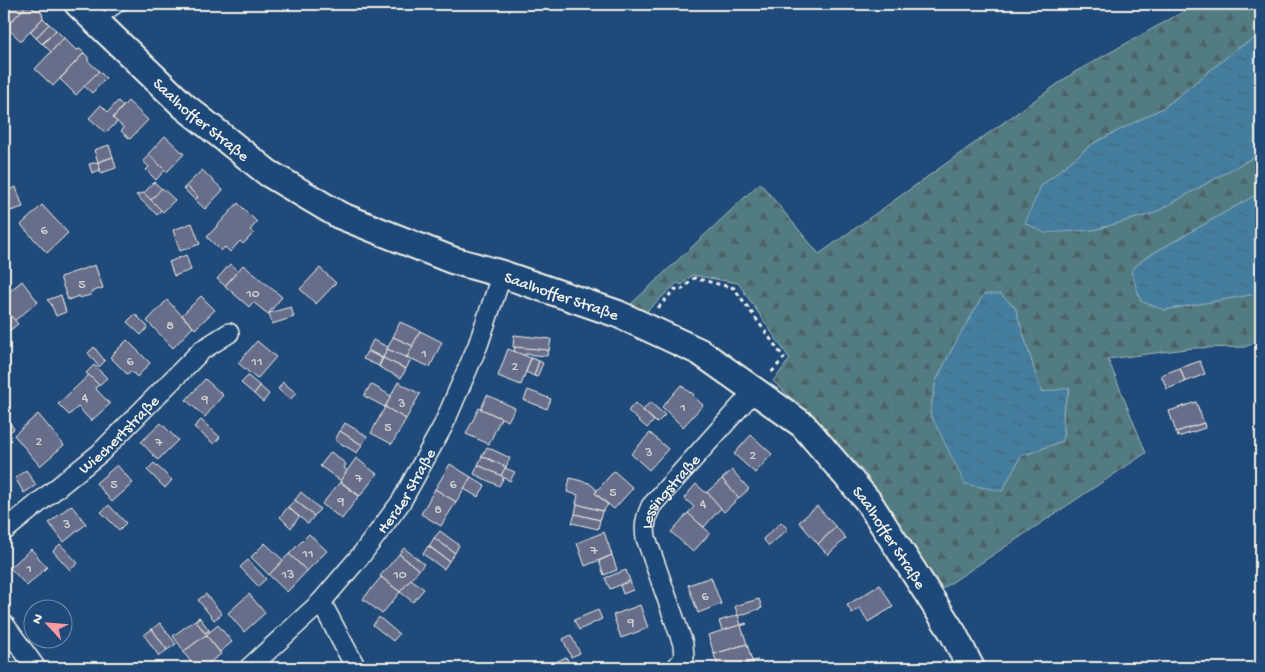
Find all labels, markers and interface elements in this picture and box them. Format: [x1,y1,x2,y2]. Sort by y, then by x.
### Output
street label: Saalhoffer Straße [148,75,252,168]
house number: 6 [40,223,48,240]
street label: Saalhoffer Straße [501,269,621,327]
house number: 5 [78,277,86,294]
house number: 10 [245,286,260,303]
house number: 8 [166,318,174,335]
house number: 1 [420,346,427,363]
house number: 6 [126,354,134,371]
house number: 11 [250,354,263,371]
house number: 2 [512,359,519,376]
house number: 4 [82,390,89,407]
street label: Wiechertstraße [76,392,165,480]
house number: 9 [200,392,209,409]
house number: 3 [397,396,406,413]
house number: 1 [679,400,686,417]
house number: 5 [384,420,392,437]
house number: 2 [36,434,43,451]
house number: 7 [154,435,163,452]
street label: Herder Straße [375,445,442,539]
house number: 3 [644,445,653,462]
house number: 2 [750,448,757,465]
street label: Lessingstraße [639,451,706,529]
house number: 7 [354,471,363,488]
house number: 5 [110,477,118,494]
house number: 6 [449,477,457,494]
street label: Saalhoffer Straße [847,484,929,594]
house number: 5 [609,485,617,502]
house number: 9 [336,494,345,511]
house number: 4 [700,496,707,513]
house number: 8 [434,502,442,519]
house number: 3 [62,517,71,534]
house number: 7 [589,543,598,560]
house number: 11 [301,546,314,563]
house number: 1 [25,561,32,578]
house number: 13 [281,567,294,584]
house number: 10 [392,567,407,584]
house number: 6 [701,589,709,606]
north arrow [22,600,72,650]
text: N [29,612,48,627]
house number: 9 [626,615,635,632]

